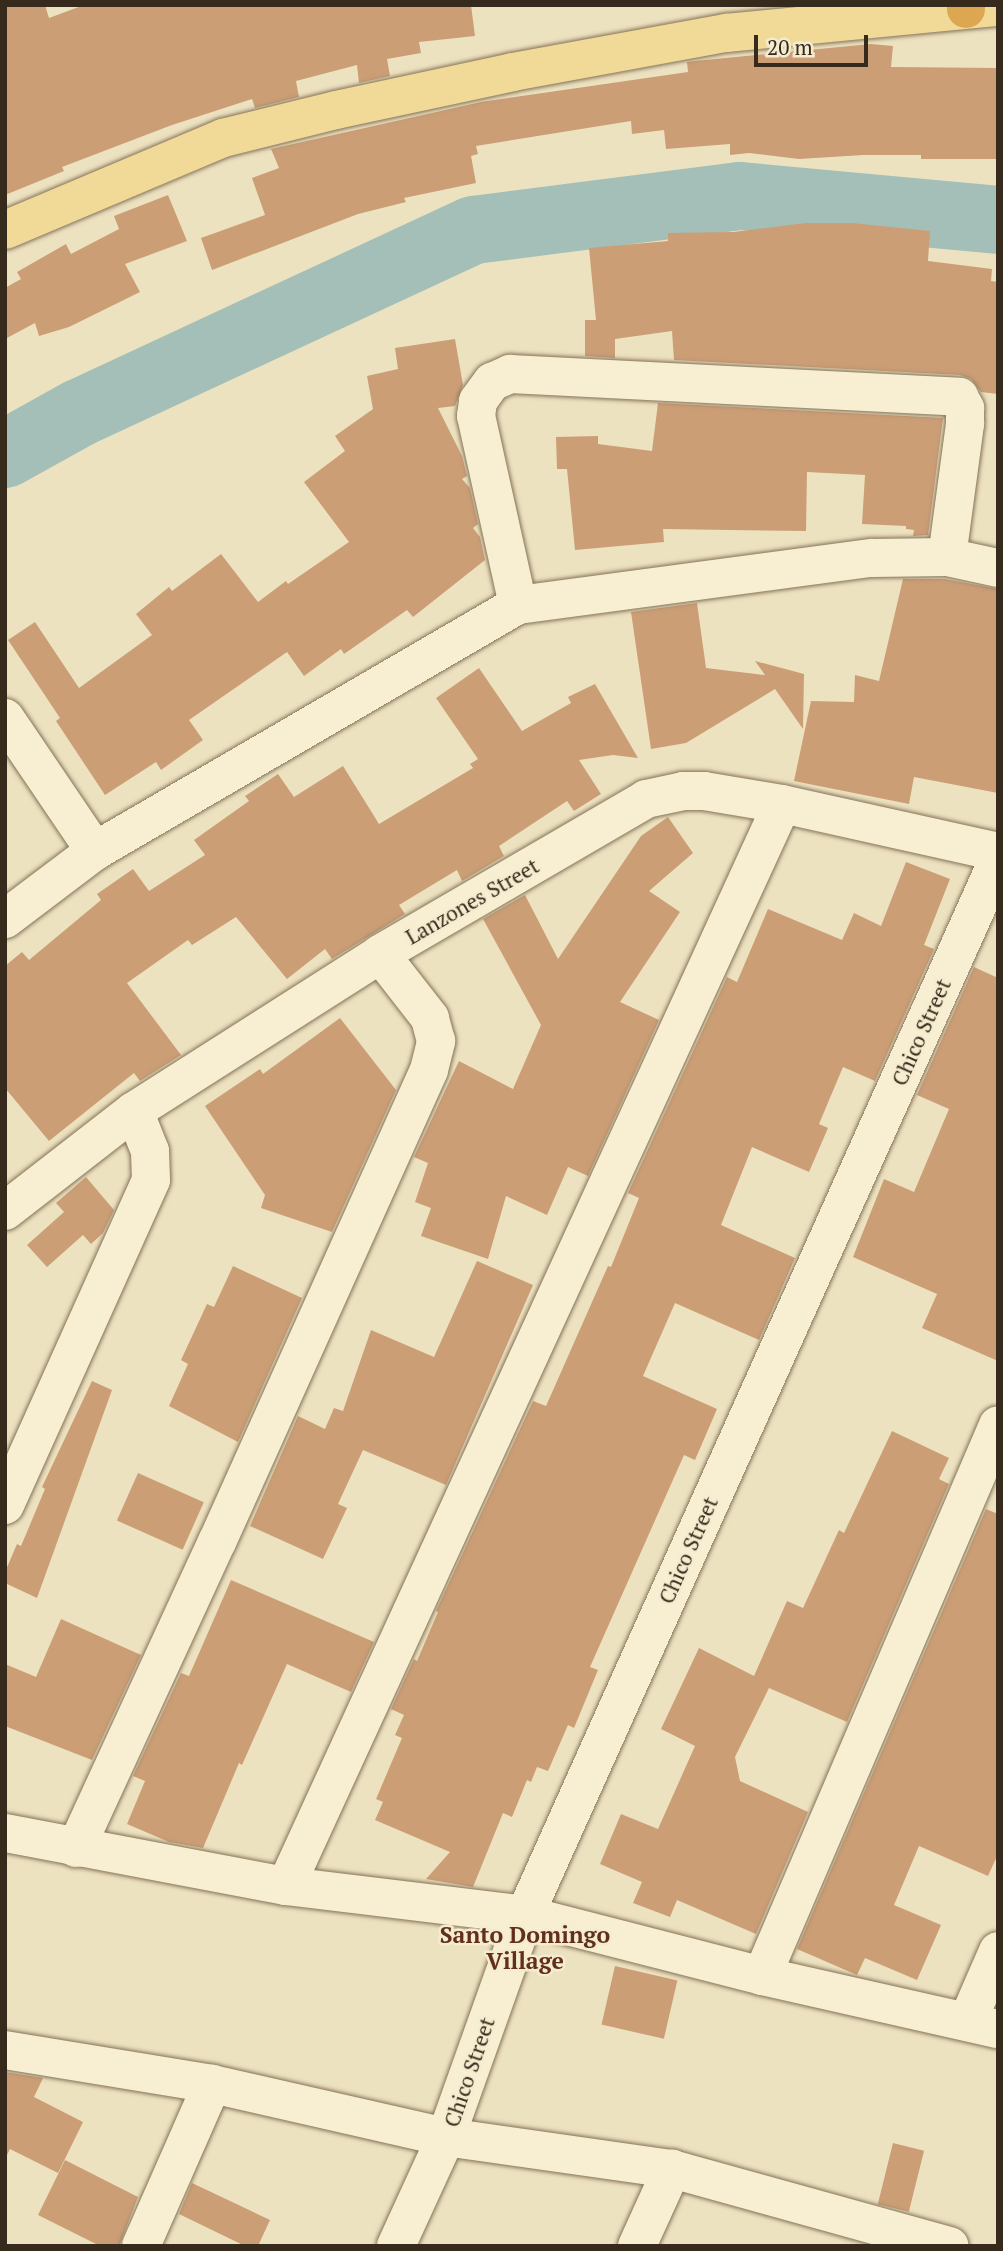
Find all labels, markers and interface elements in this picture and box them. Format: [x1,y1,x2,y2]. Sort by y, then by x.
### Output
scale bar [758,21,872,65]
text: 20 m [767,33,813,61]
street label: Lanzones Street [401,853,543,949]
street label: Chico Street [886,975,956,1089]
street label: Chico Street [653,1493,723,1607]
district label: Santo Domingo Village [440,1921,610,1975]
street label: Chico Street [438,2014,500,2130]

